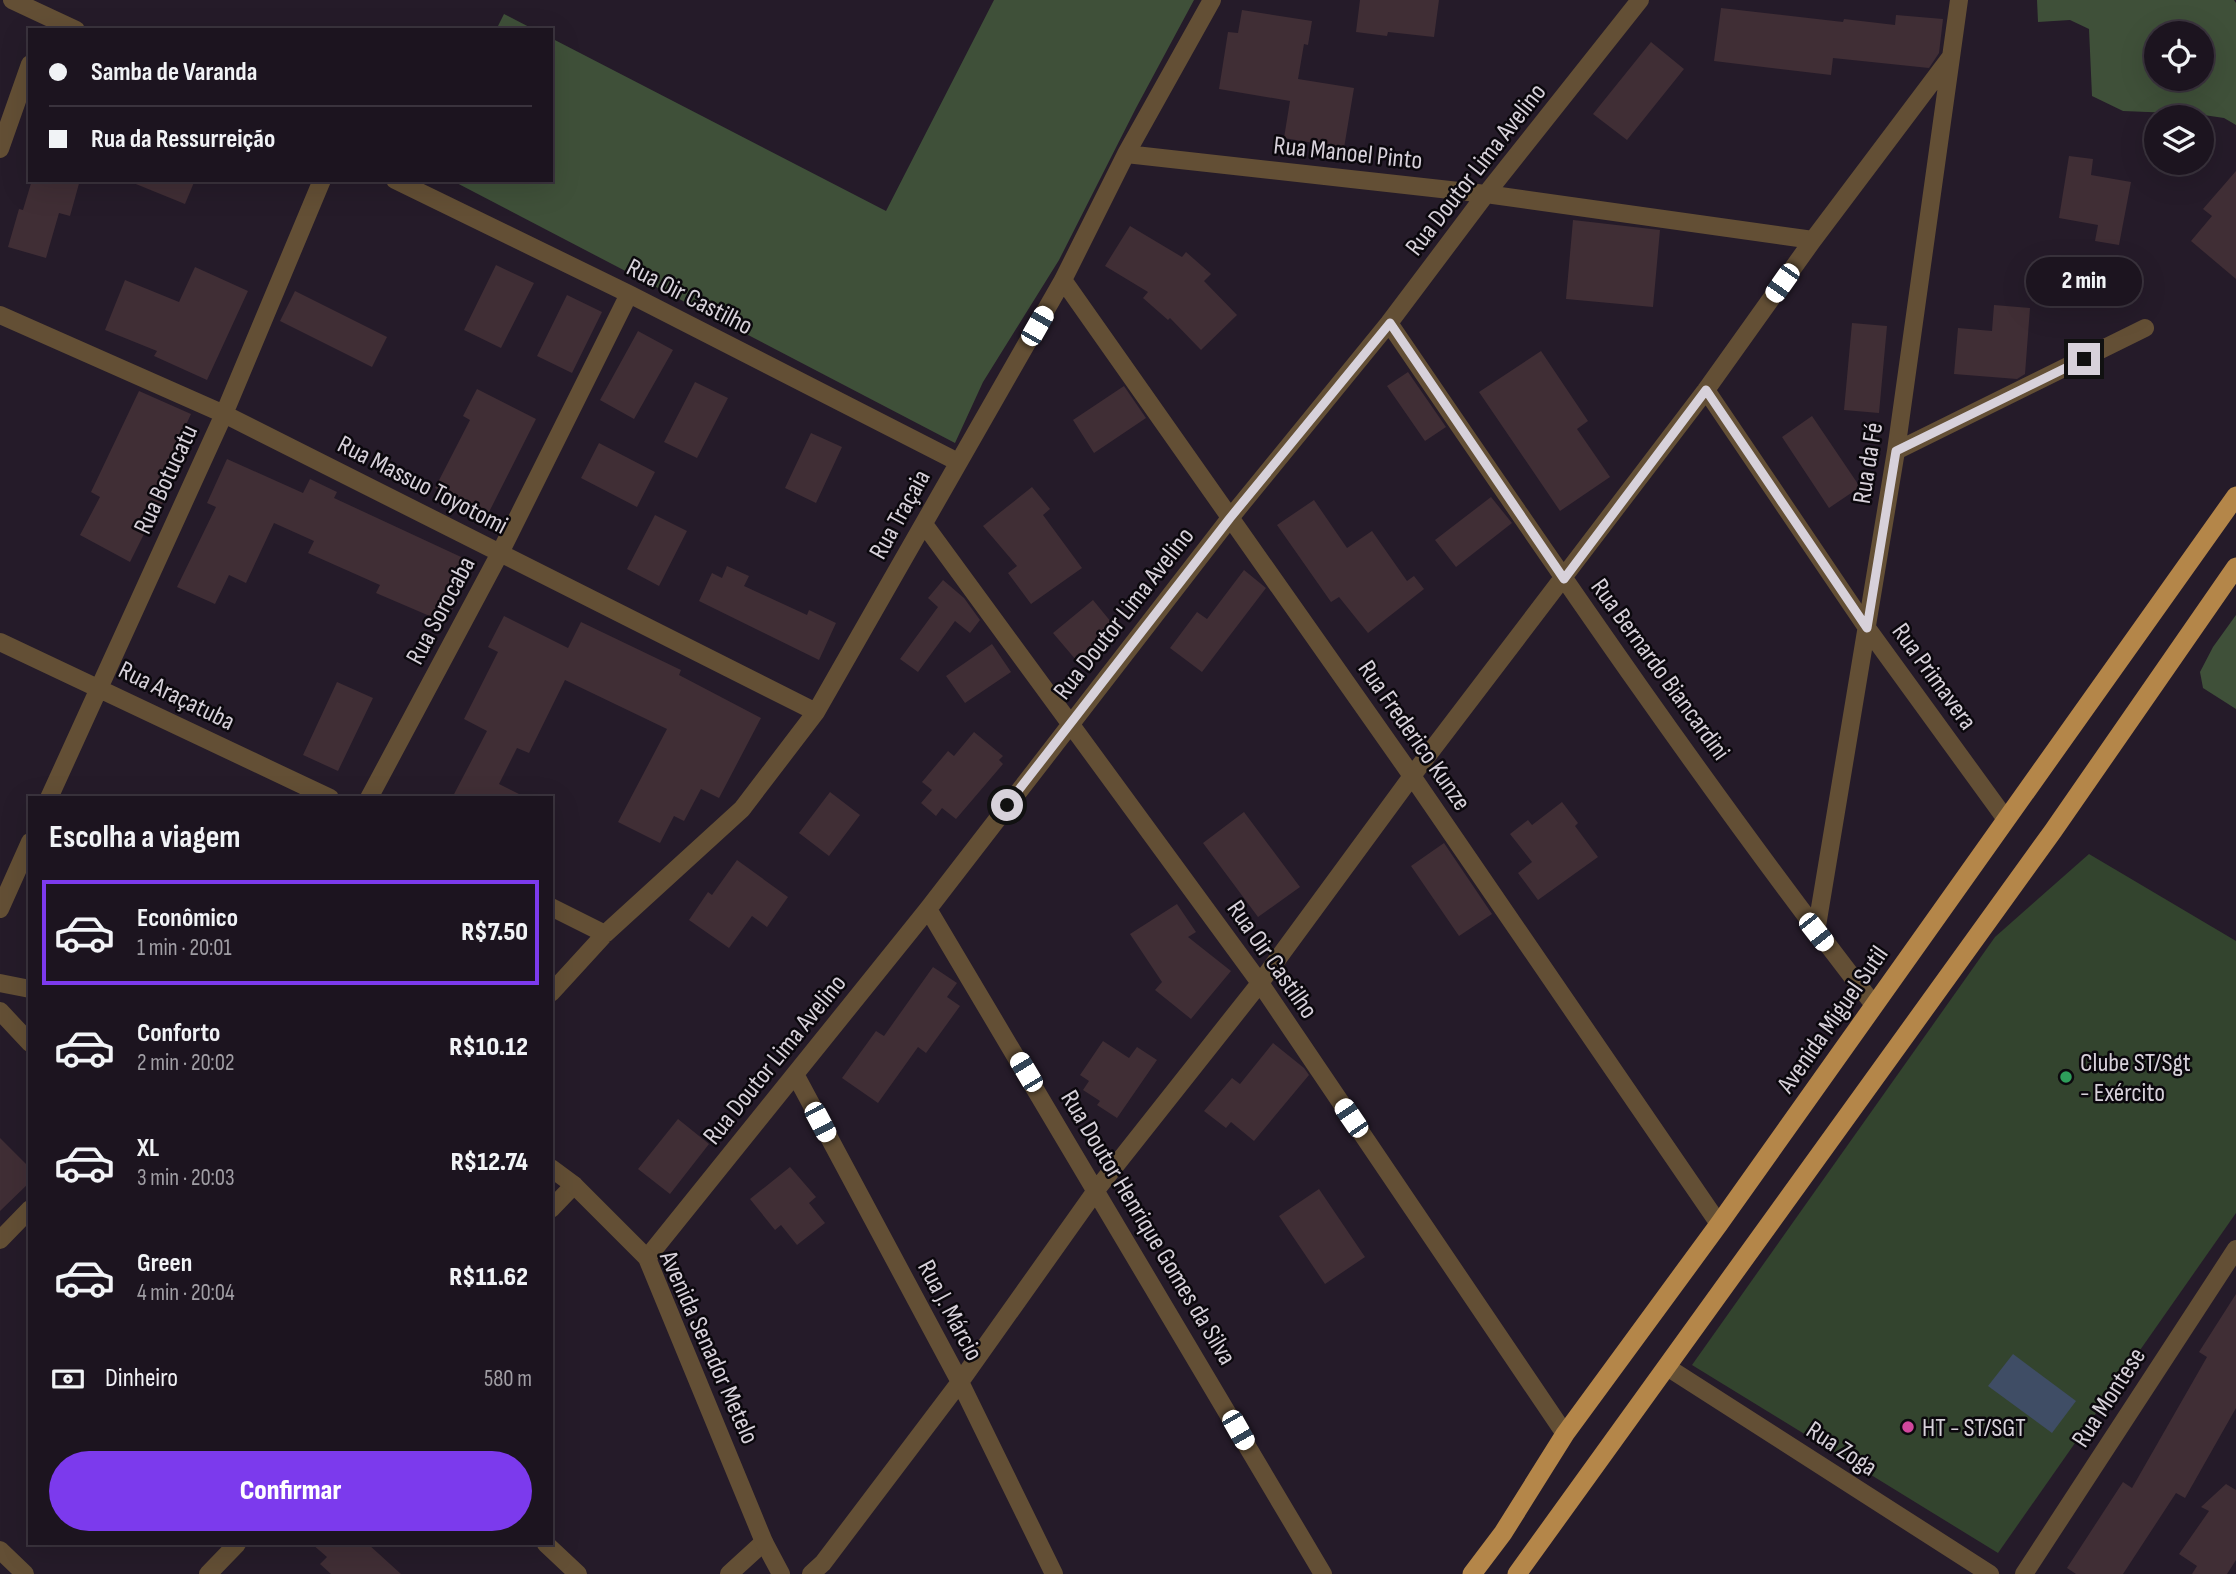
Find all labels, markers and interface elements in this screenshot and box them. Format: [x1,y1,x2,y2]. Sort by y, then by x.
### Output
map controls [2144,21,2214,175]
button: locate [2144,21,2214,91]
text: Samba de Varanda [91,57,257,88]
street label: Rua Doutor Lima Avelino [1399,78,1553,262]
button: layers [2144,105,2214,175]
text: Rua da Ressurreição [91,124,275,155]
street label: Rua Manoel Pinto [1272,130,1424,177]
street label: Rua Oir Castilho [621,252,758,342]
callout: 2 min [2026,258,2142,306]
car [1762,260,1803,306]
text: 2 min [2062,267,2106,295]
car [1018,303,1057,349]
route end [2068,343,2100,375]
street label: Rua Botucatu [128,420,205,539]
street label: Rua da Fé [1847,420,1890,506]
street label: Rua Massuo Toyotomi [332,429,513,542]
street label: Rua Traçaia [863,465,938,565]
street label: Rua Doutor Lima Avelino [1047,522,1201,706]
street label: Rua Sorocaba [400,551,483,670]
street label: Rua Bernardo Biancardini [1584,573,1736,767]
street label: Rua Primavera [1885,618,1983,736]
street label: Rua Araçatuba [113,655,239,738]
street label: Rua Frederico Kunze [1351,655,1477,817]
route start [991,789,1023,821]
text: Escolha a viagem [49,818,241,857]
street label: Rua Oir Castilho [1220,895,1324,1025]
icon: car [53,901,116,964]
text: Econômico [137,903,238,934]
car [1795,909,1838,955]
text: R$7.50 [461,917,528,948]
text: 1 min · 20:01 [137,934,232,962]
street label: Avenida Miguel Sutil [1770,940,1895,1100]
street label: Rua Doutor Lima Avelino [697,969,853,1151]
icon: car [53,1016,116,1079]
text: Conforto [137,1018,220,1049]
text: R$10.12 [449,1032,528,1063]
place label: Clube ST/Sgt - Exército [2080,1048,2191,1109]
text: 2 min · 20:02 [137,1049,234,1077]
car [1007,1049,1046,1095]
marker: Clube ST/Sgt - Exército [2058,1069,2074,1085]
street label: Rua Doutor Henrique Gomes da Silva [1053,1085,1242,1371]
car [1331,1095,1372,1141]
car [801,1099,840,1145]
icon: car [53,1131,116,1194]
text: XL [137,1133,159,1164]
text: R$12.74 [451,1147,528,1178]
text: 3 min · 20:03 [137,1164,235,1192]
icon: car [53,1246,116,1309]
street label: Avenida Senador Metelo [652,1246,765,1449]
text: Green [137,1248,192,1279]
street label: Rua J. Márcio [910,1255,989,1366]
text: R$11.62 [449,1262,528,1293]
text: 4 min · 20:04 [137,1279,235,1307]
street label: Rua Montese [2066,1342,2153,1453]
icon: cash [49,1360,87,1398]
text: Dinheiro [105,1363,178,1394]
text: 580 m [484,1365,532,1393]
car [1219,1407,1258,1453]
place label: HT - ST/SGT [1922,1413,2026,1444]
street label: Rua Zoga [1800,1415,1882,1484]
marker: HT - ST/SGT [1900,1419,1916,1435]
button: Confirmar [49,1451,532,1531]

